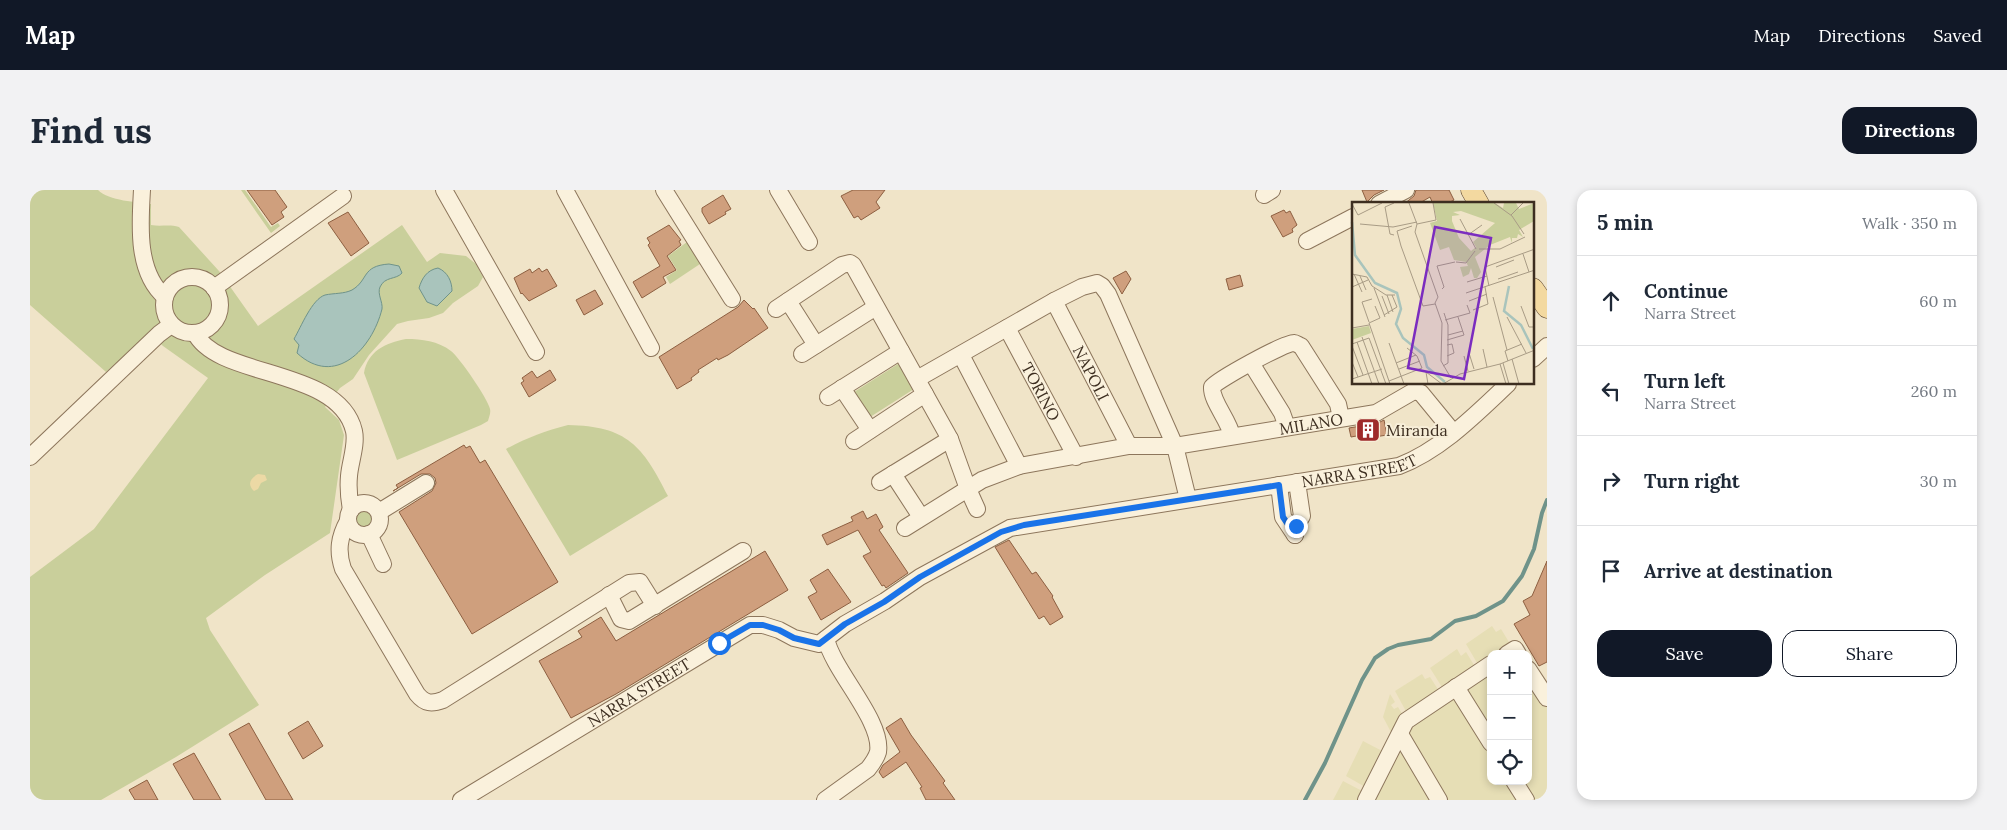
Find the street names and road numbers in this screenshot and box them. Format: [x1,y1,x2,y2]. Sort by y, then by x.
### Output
street label: NAPOLI [1069,342,1114,404]
street label: TORINO [1017,359,1065,424]
street label: MILANO [1278,409,1345,439]
street label: NARRA STREET [1300,450,1420,491]
street label: NARRA STREET [584,653,694,731]

